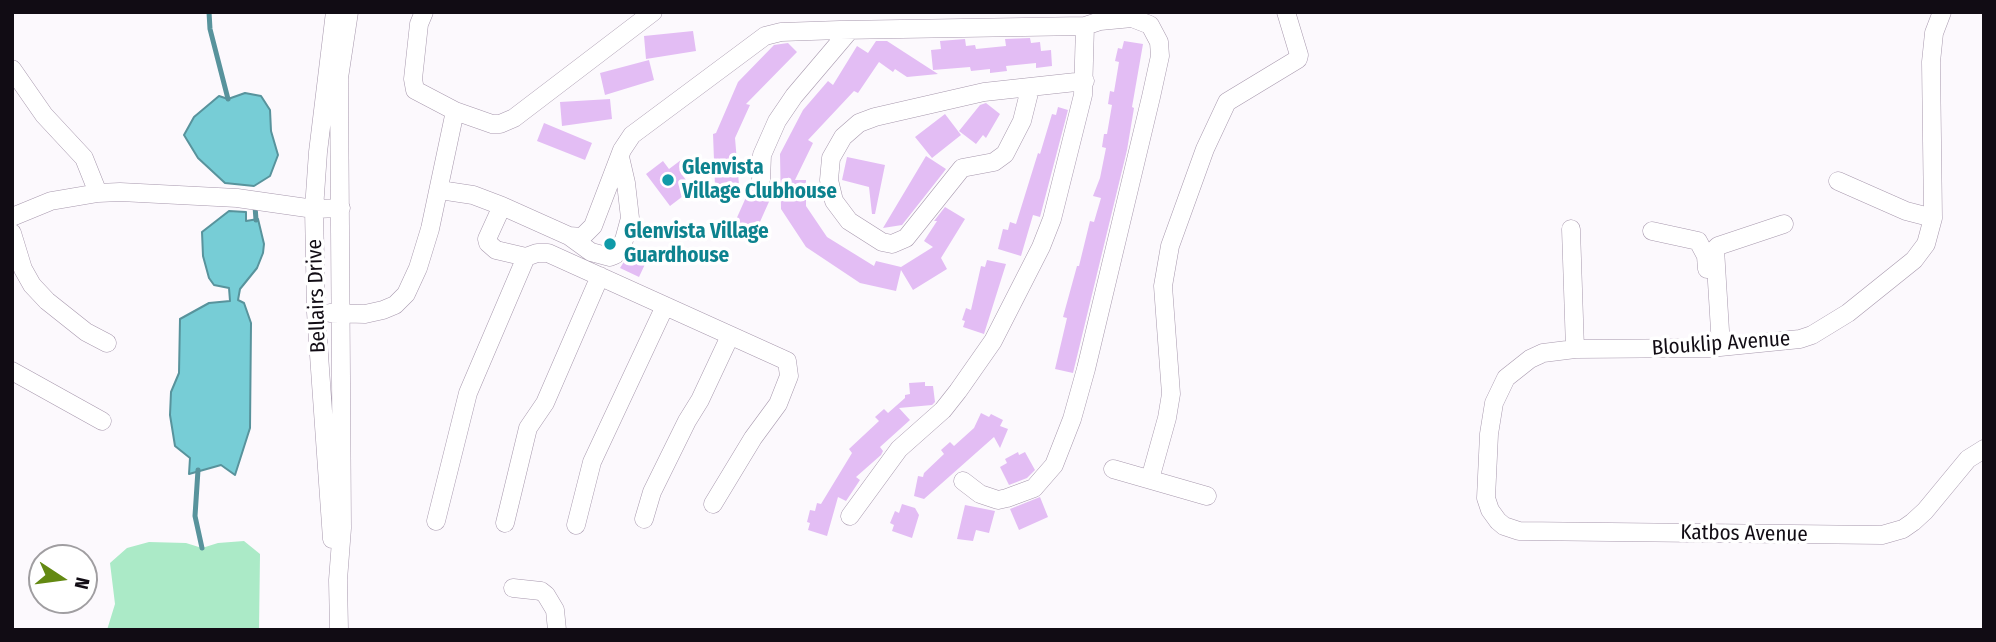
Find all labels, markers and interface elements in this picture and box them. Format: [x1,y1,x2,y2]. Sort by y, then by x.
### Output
place label: Glenvista Village Clubhouse [682,155,837,205]
marker: Glenvista Village Clubhouse [660,172,676,188]
place label: Glenvista Village Guardhouse [624,219,769,269]
marker: Glenvista Village Guardhouse [602,236,618,252]
street label: Bellairs Drive [302,239,332,353]
street label: Blouklip Avenue [1651,327,1791,361]
street label: Katbos Avenue [1680,520,1808,548]
north arrow [28,544,98,614]
text: N [70,575,94,592]

